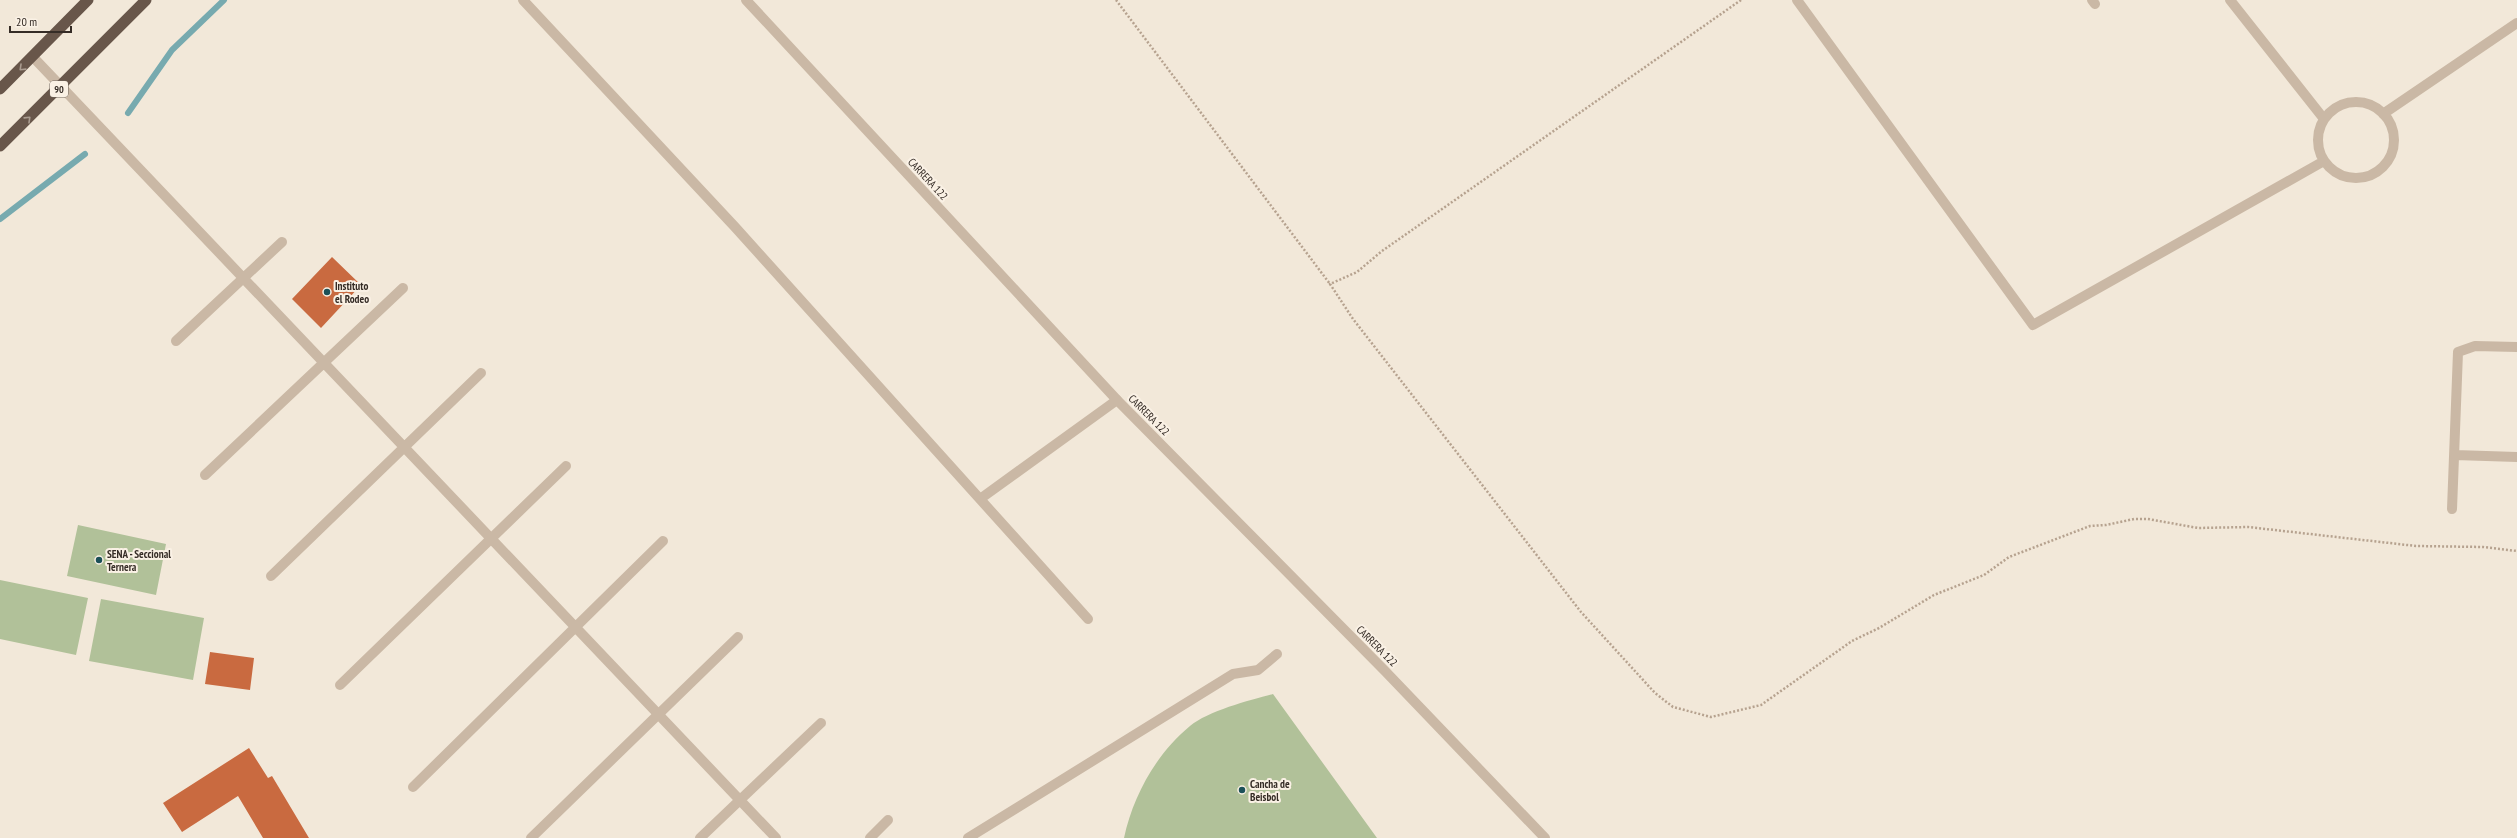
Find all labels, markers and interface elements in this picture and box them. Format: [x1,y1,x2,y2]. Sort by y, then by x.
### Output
scale bar [10,8,71,34]
text: 20 m [16,14,37,29]
one-way arrow [19,63,27,70]
road number: 90 [50,81,68,97]
one-way arrow [23,116,31,124]
street label: CARRERA 122 [905,155,951,203]
place label: Instituto el Rodeo [335,279,369,306]
marker: Instituto el Rodeo [322,287,332,297]
street label: CARRERA 122 [1126,392,1172,438]
place label: SENA - Seccional Ternera [107,547,171,574]
marker: SENA - Seccional Ternera [94,555,104,565]
street label: CARRERA 122 [1354,623,1400,669]
place label: Cancha de Beisbol [1250,777,1290,804]
marker: Cancha de Beisbol [1237,785,1247,795]

